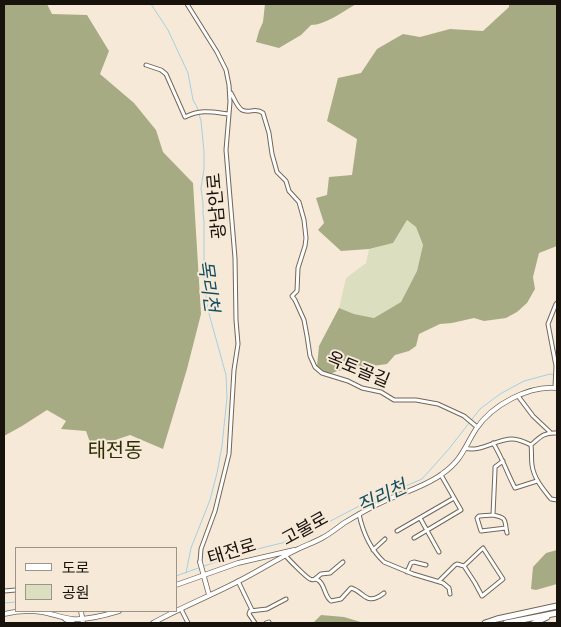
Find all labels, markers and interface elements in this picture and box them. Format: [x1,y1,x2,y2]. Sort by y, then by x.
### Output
street label: 광남안로 [203,172,231,240]
water label: 목리천 [193,258,223,314]
street label: 옥토골길 [323,348,393,392]
district label: 태전동 [87,439,143,463]
water label: 직리천 [353,476,411,518]
street label: 고불로 [278,508,332,550]
street label: 태전로 [205,534,259,570]
legend [15,547,178,612]
text: 도로 [62,558,90,577]
text: 공원 [62,583,90,602]

